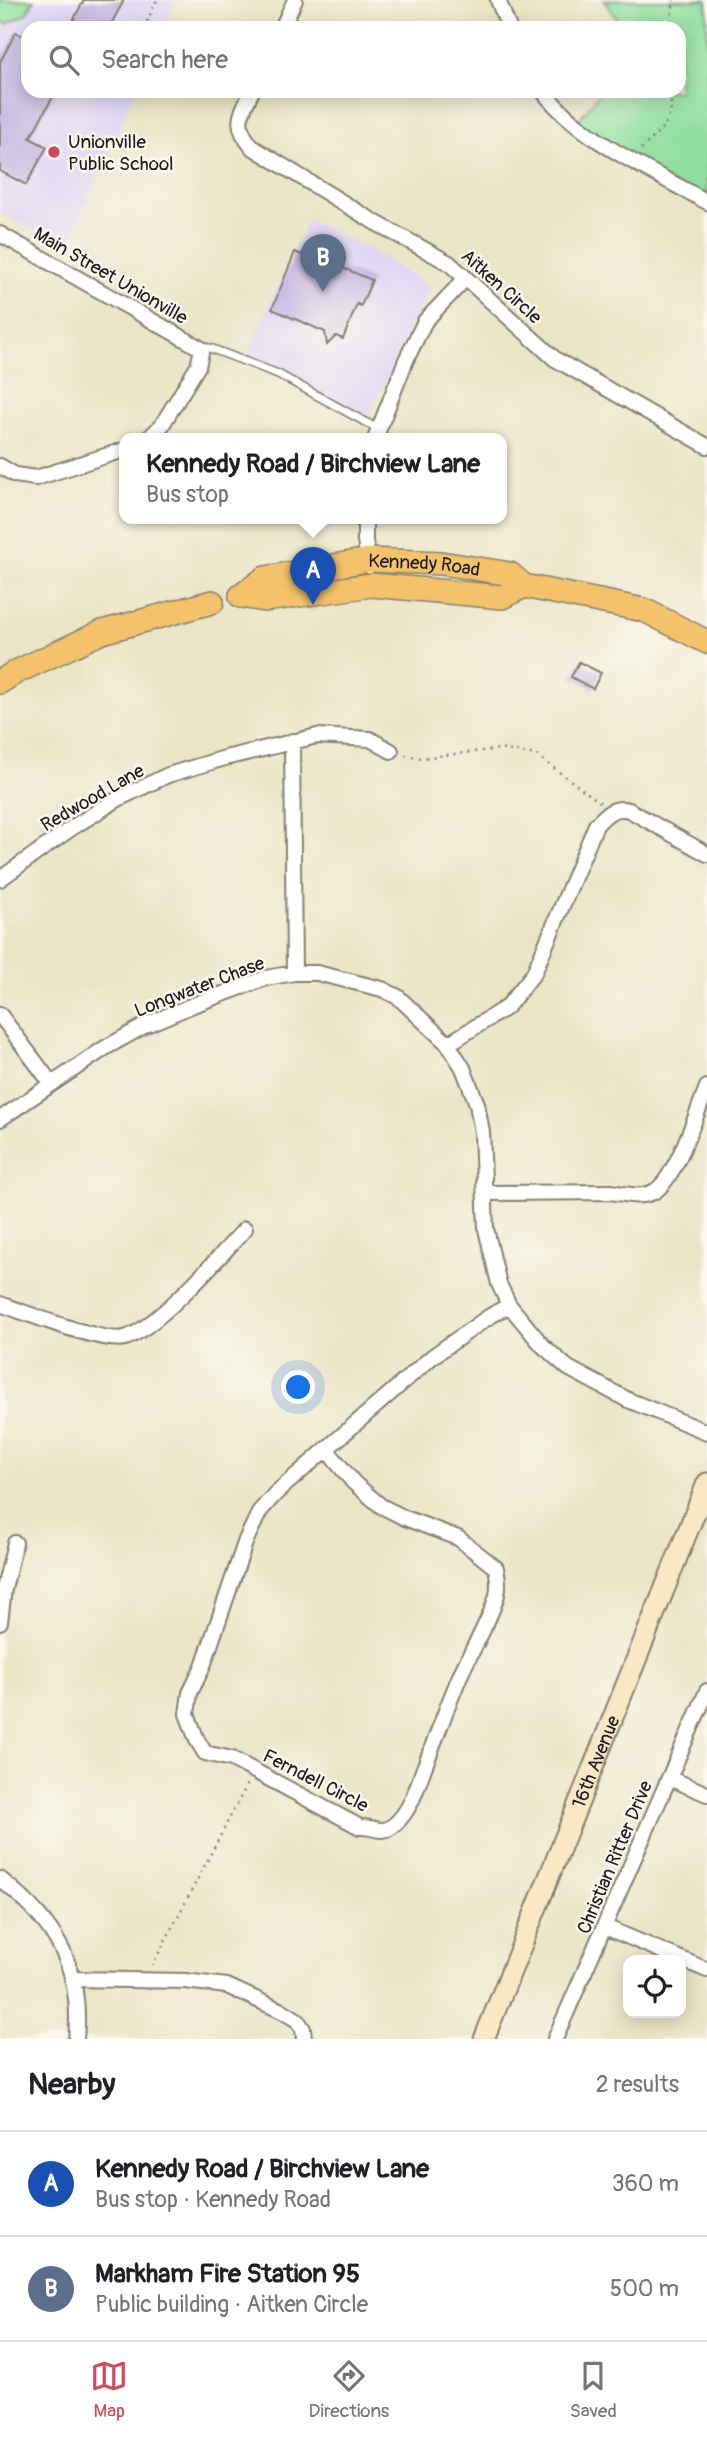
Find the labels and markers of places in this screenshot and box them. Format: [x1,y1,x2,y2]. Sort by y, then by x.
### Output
place label: Unionville Public School [68,130,174,176]
marker: Unionville Public School [46,144,62,160]
pin: B [300,234,346,292]
pin: A [290,547,336,605]

